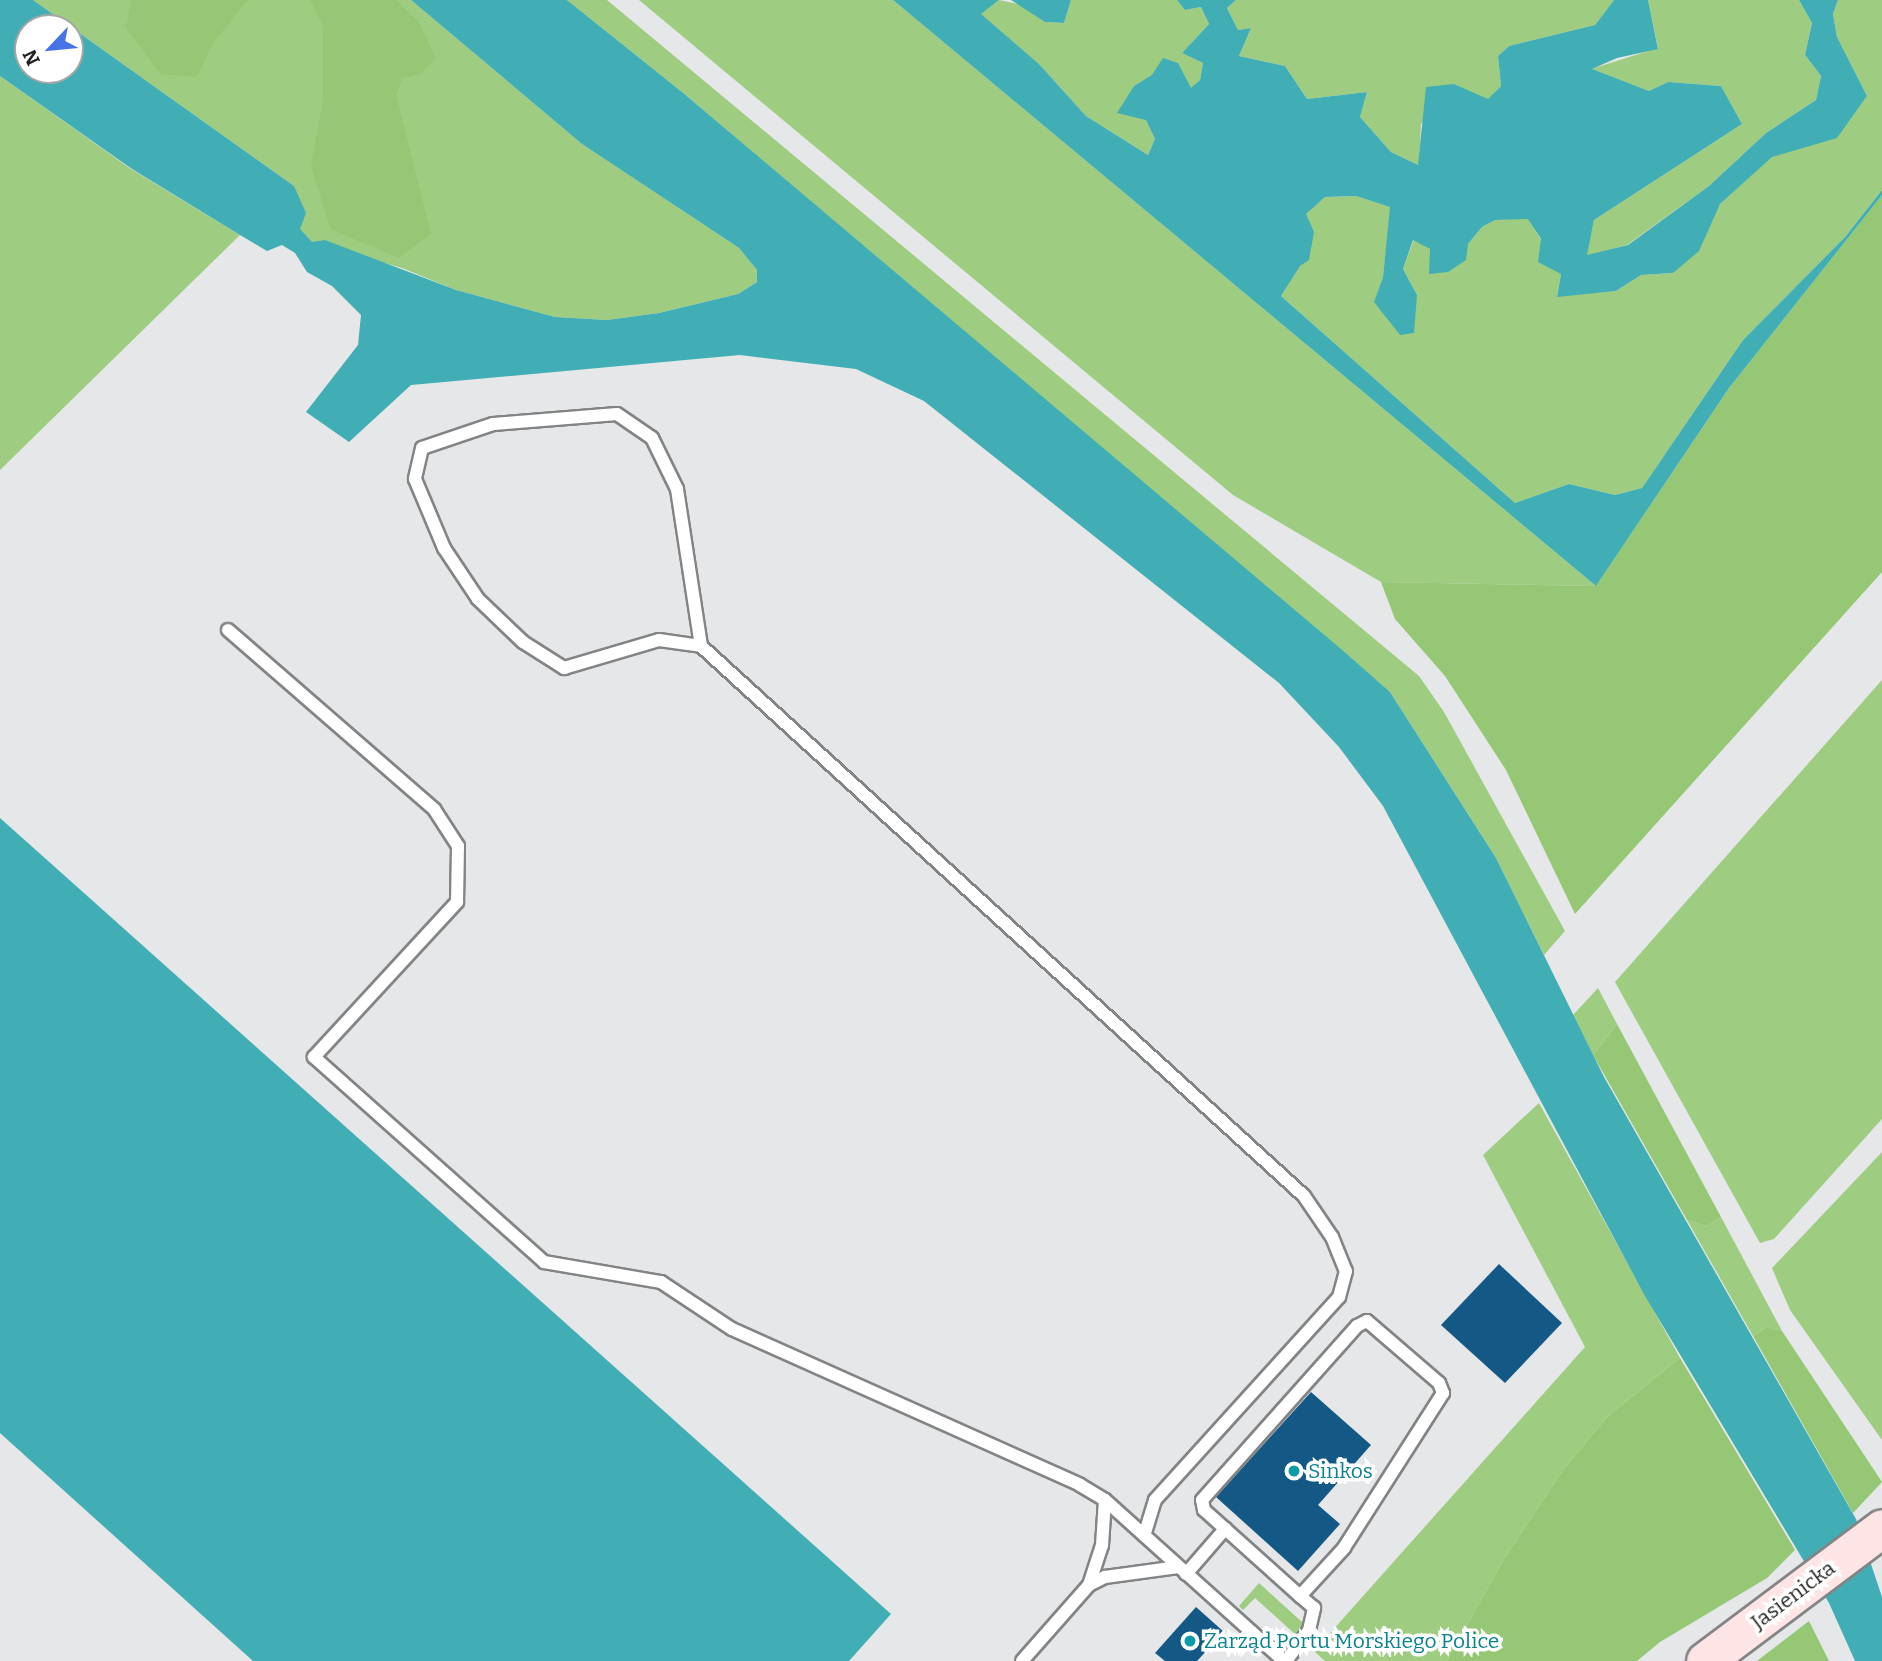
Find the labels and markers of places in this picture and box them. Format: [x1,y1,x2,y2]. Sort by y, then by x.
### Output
place label: Sinkos [1308,1458,1373,1484]
marker: Sinkos [1286,1463,1302,1479]
place label: Zarząd Portu Morskiego Police [1204,1628,1499,1654]
marker: Zarząd Portu Morskiego Police [1182,1633,1198,1649]

